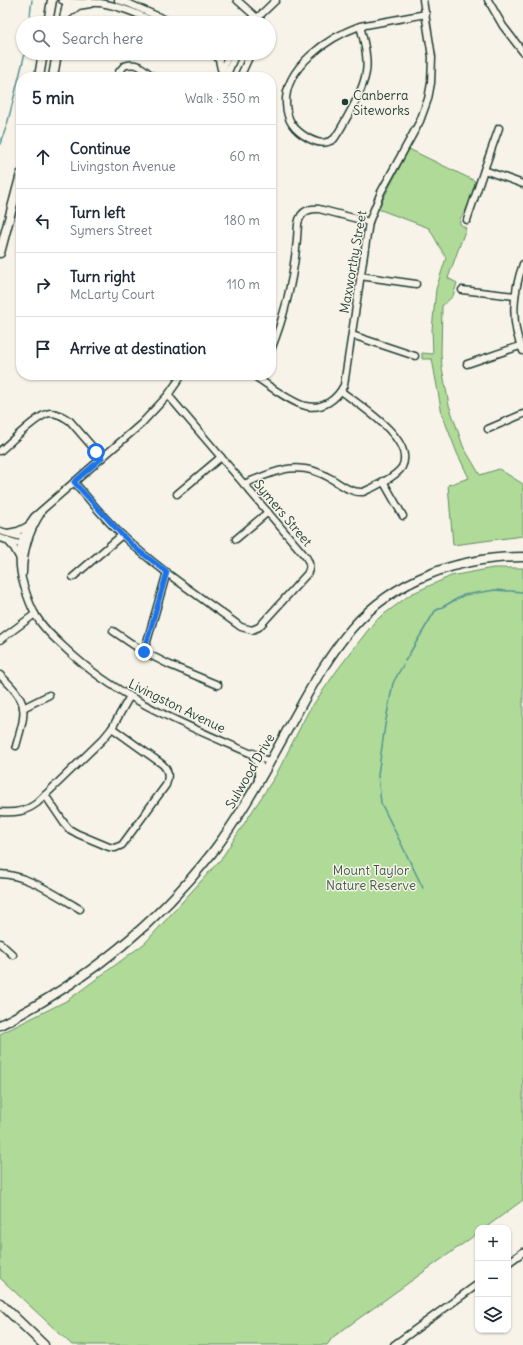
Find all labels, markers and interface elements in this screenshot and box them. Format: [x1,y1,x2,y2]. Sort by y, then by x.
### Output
search box [16,16,276,60]
icon: search [30,27,52,49]
text: Search here [62,29,143,48]
text: 5 min [32,87,74,109]
place label: Canberra Siteworks [353,87,410,119]
text: Walk · 350 m [185,90,260,107]
marker: Canberra Siteworks [340,97,350,107]
text: Continue [70,139,131,158]
icon: ahead [32,146,54,168]
text: 60 m [229,148,260,165]
text: Livingston Avenue [70,158,176,175]
text: Turn left [70,203,125,222]
street label: Maxworthy Street [336,209,371,315]
icon: left [32,210,54,232]
text: 180 m [224,212,260,229]
text: Symers Street [70,222,152,239]
text: Turn right [70,267,135,286]
icon: right [32,274,54,296]
text: 110 m [227,276,260,293]
text: McLarty Court [70,286,155,303]
icon: arrive [32,338,54,360]
text: Arrive at destination [70,339,206,358]
route start [87,443,105,461]
street label: Symers Street [250,476,316,550]
route end [135,643,153,661]
street label: Livingston Avenue [126,675,228,737]
street label: Sulwood Drive [222,730,278,812]
park label: Mount Taylor Nature Reserve [326,862,416,894]
map controls [475,1225,511,1333]
button: + [475,1225,511,1261]
button: − [475,1261,511,1297]
button: layers [475,1297,511,1333]

